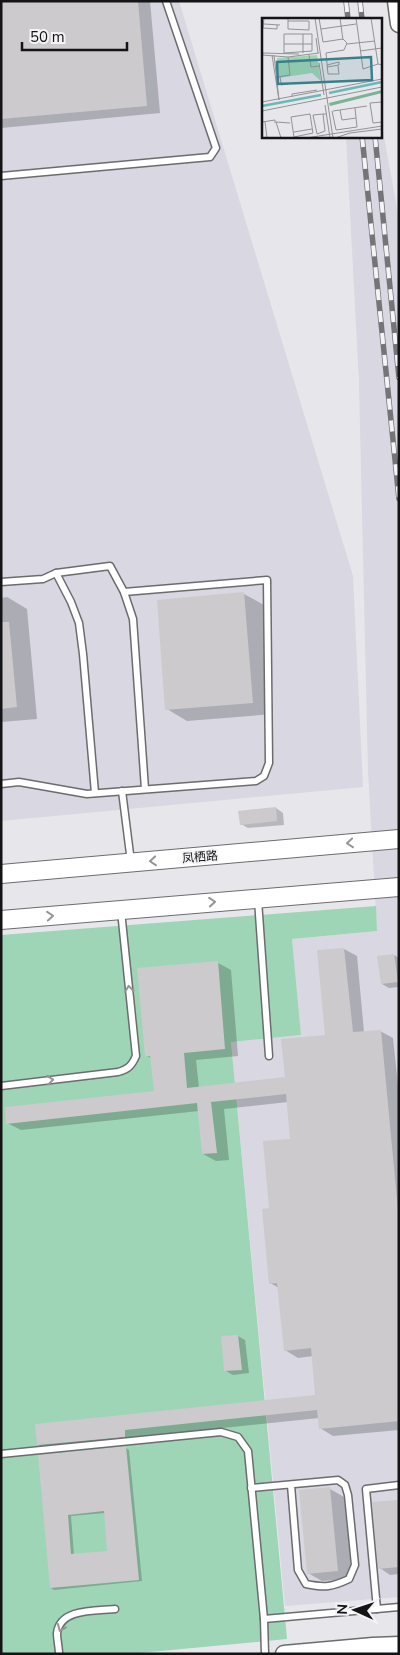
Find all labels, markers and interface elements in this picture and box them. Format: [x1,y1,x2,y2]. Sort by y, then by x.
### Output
inset map [262,18,382,138]
scale bar [22,20,128,52]
text: 50 m [30,27,65,47]
one-way arrow [346,837,354,848]
street label: 凤栖路 [181,847,219,867]
one-way arrow [149,855,157,866]
one-way arrow [208,897,216,908]
one-way arrow [46,911,54,922]
one-way arrow [124,984,135,992]
one-way arrow [46,1075,54,1086]
north arrow [330,1585,380,1635]
text: N [333,1604,352,1615]
one-way arrow [57,1623,67,1631]

